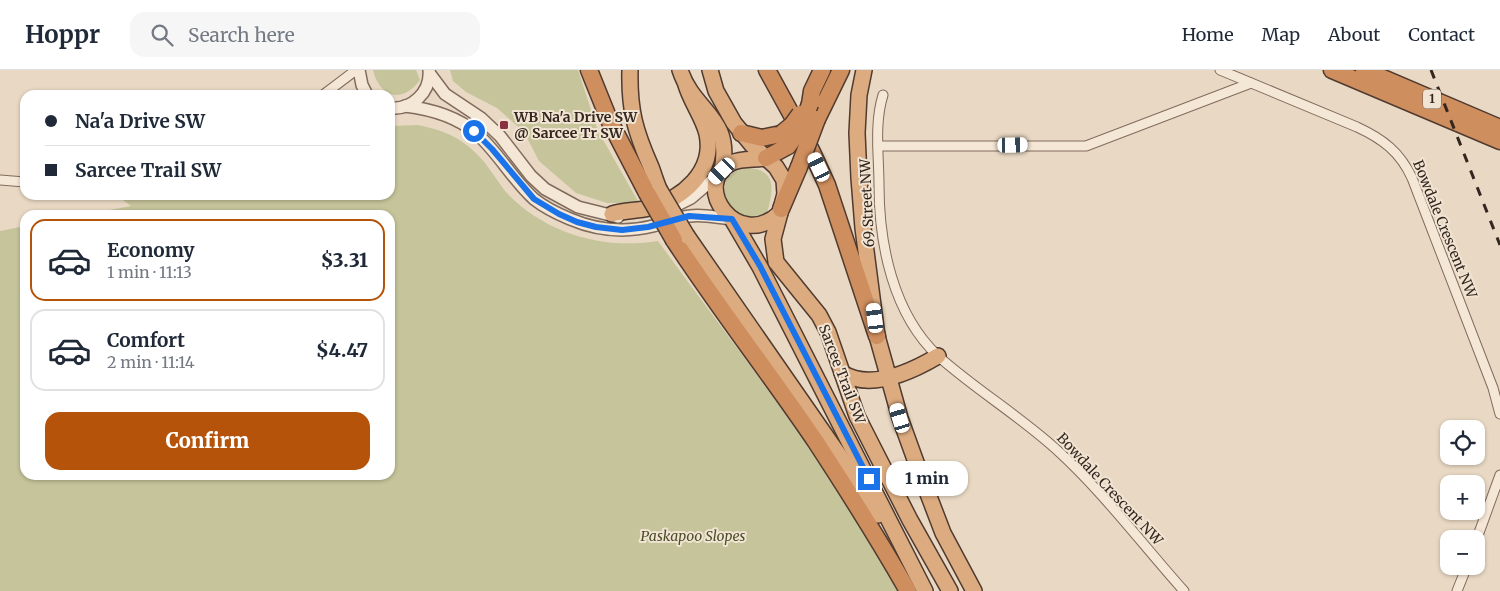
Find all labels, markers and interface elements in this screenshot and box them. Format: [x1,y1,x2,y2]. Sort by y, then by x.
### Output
search box [130,12,480,57]
text: Hoppr [25,19,100,50]
icon: search [148,21,176,49]
text: Search here [188,23,295,47]
text: Home [1182,23,1234,46]
text: Map [1262,23,1300,46]
text: About [1328,23,1380,46]
text: Contact [1408,23,1475,46]
road number: 1 [1423,90,1441,108]
place label: WB Na'a Drive SW @ Sarcee Tr SW [513,108,638,142]
text: Na'a Drive SW [75,109,205,133]
marker: WB Na'a Drive SW @ Sarcee Tr SW [498,119,510,131]
route start [463,120,485,142]
car [997,137,1028,153]
car [805,150,832,184]
car [706,155,737,187]
street label: 69 Street NW [856,157,878,248]
street label: Bowdale Crescent NW [1409,157,1481,302]
text: Sarcee Trail SW [75,158,221,182]
icon: car [47,238,92,283]
text: Economy [107,238,195,262]
text: $3.31 [321,248,368,272]
text: 1 min · 11:13 [107,262,192,282]
car [865,302,884,334]
street label: Sarcee Trail SW [815,322,870,427]
icon: car [47,328,92,373]
text: Comfort [107,328,185,352]
text: $4.47 [316,338,368,362]
text: 2 min · 11:14 [107,352,195,372]
car [888,401,911,435]
button: Confirm [45,412,370,470]
map controls [1440,420,1485,575]
button: locate [1440,420,1485,465]
street label: Bowdale Crescent NW [1053,429,1168,550]
callout: 1 min [886,462,969,496]
route end [858,468,880,490]
text: 1 min [905,468,949,488]
button: + [1440,475,1485,520]
park label: Paskapoo Slopes [641,527,746,545]
button: − [1440,530,1485,575]

